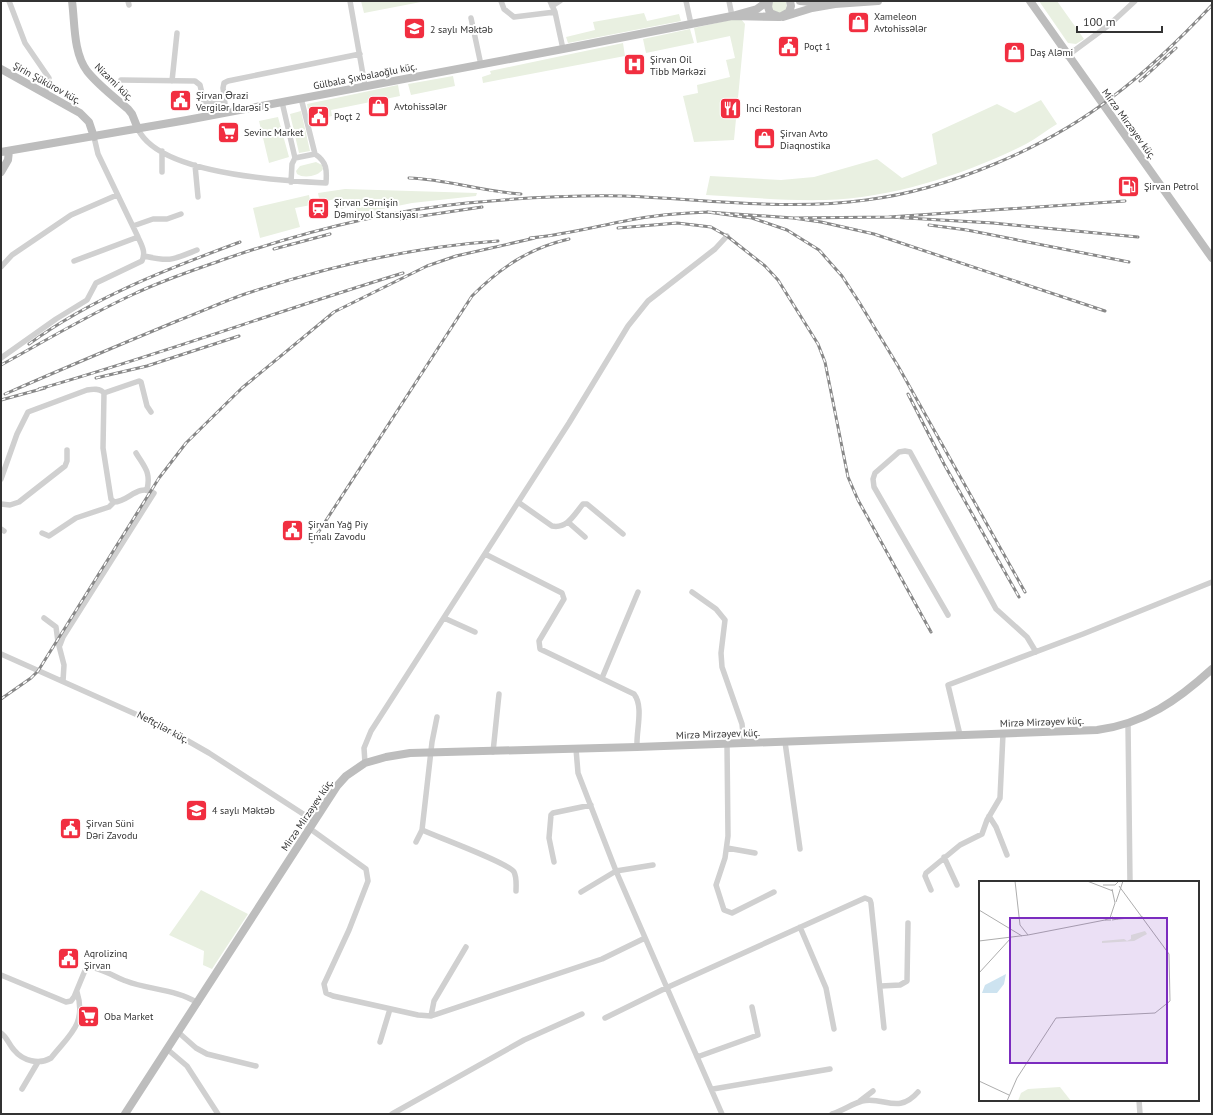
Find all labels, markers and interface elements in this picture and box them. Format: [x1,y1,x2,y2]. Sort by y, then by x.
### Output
scale bar [1077,8,1162,34]
shop icon: Xameleon Avtohissələr [845,9,871,35]
place label: Xameleon Avtohissələr [874,10,928,35]
text: 100 m [1083,14,1116,29]
school or university icon: 2 saylı Məktəb [402,16,428,42]
place label: 2 saylı Məktəb [430,23,493,36]
public building icon: Poçt 1 [775,33,801,59]
shop icon: Daş Aləmi [1002,39,1028,65]
place label: Poçt 1 [804,40,831,53]
place label: Daş Aləmi [1030,46,1073,59]
hospital icon: Şirvan Oil Tibb Mərkəzi [622,52,648,78]
place label: Şirvan Oil Tibb Mərkəzi [650,53,706,78]
street label: Şirin Şükürov küç. [11,59,83,107]
street label: Nizami küç. [92,60,136,104]
street label: Gülbala Şıxbalaoğlu küç. [312,60,418,92]
street label: Mirzə Mirzəyev küç. [1099,86,1159,162]
public building icon: Şirvan Ərazi Vergilər İdarəsi 5 [168,88,194,114]
place label: Şirvan Ərazi Vergilər İdarəsi 5 [195,89,269,114]
shop icon: Avtohissələr [365,93,391,119]
restaurant icon: İnci Restoran [717,95,743,121]
place label: Avtohissələr [394,100,448,113]
place label: İnci Restoran [746,102,801,115]
public building icon: Poçt 2 [305,103,331,129]
place label: Poçt 2 [334,110,361,123]
supermarket icon: Sevinc Market [215,119,241,145]
place label: Sevinc Market [244,126,304,139]
shop icon: Şirvan Avto Diaqnostika [752,126,778,152]
place label: Şirvan Avto Diaqnostika [780,127,830,152]
fuel station icon: Şirvan Petrol [1116,173,1142,199]
place label: Şirvan Petrol [1144,180,1199,193]
station icon: Şirvan Sərnişin Dəmiryol Stansiyası [306,195,332,221]
place label: Şirvan Sərnişin Dəmiryol Stansiyası [334,196,418,221]
public building icon: Şirvan Yağ Piy Emalı Zavodu [280,517,306,543]
place label: Şirvan Yağ Piy Emalı Zavodu [308,518,368,543]
street label: Neftçilər küç. [135,708,191,746]
street label: Mirzə Mirzəyev küç. [1000,714,1084,730]
street label: Mirzə Mirzəyev küç. [676,726,760,742]
street label: Mirzə Mirzəyev küç. [278,777,336,853]
school or university icon: 4 saylı Məktəb [183,797,209,823]
place label: 4 saylı Məktəb [212,804,275,817]
public building icon: Şirvan Süni Dəri Zavodu [57,816,83,842]
place label: Şirvan Süni Dəri Zavodu [86,817,138,842]
inset map [979,881,1199,1101]
public building icon: Aqrolizinq Şirvan [56,946,82,972]
place label: Aqrolizinq Şirvan [84,947,127,972]
supermarket icon: Oba Market [75,1003,101,1029]
place label: Oba Market [104,1010,154,1023]

